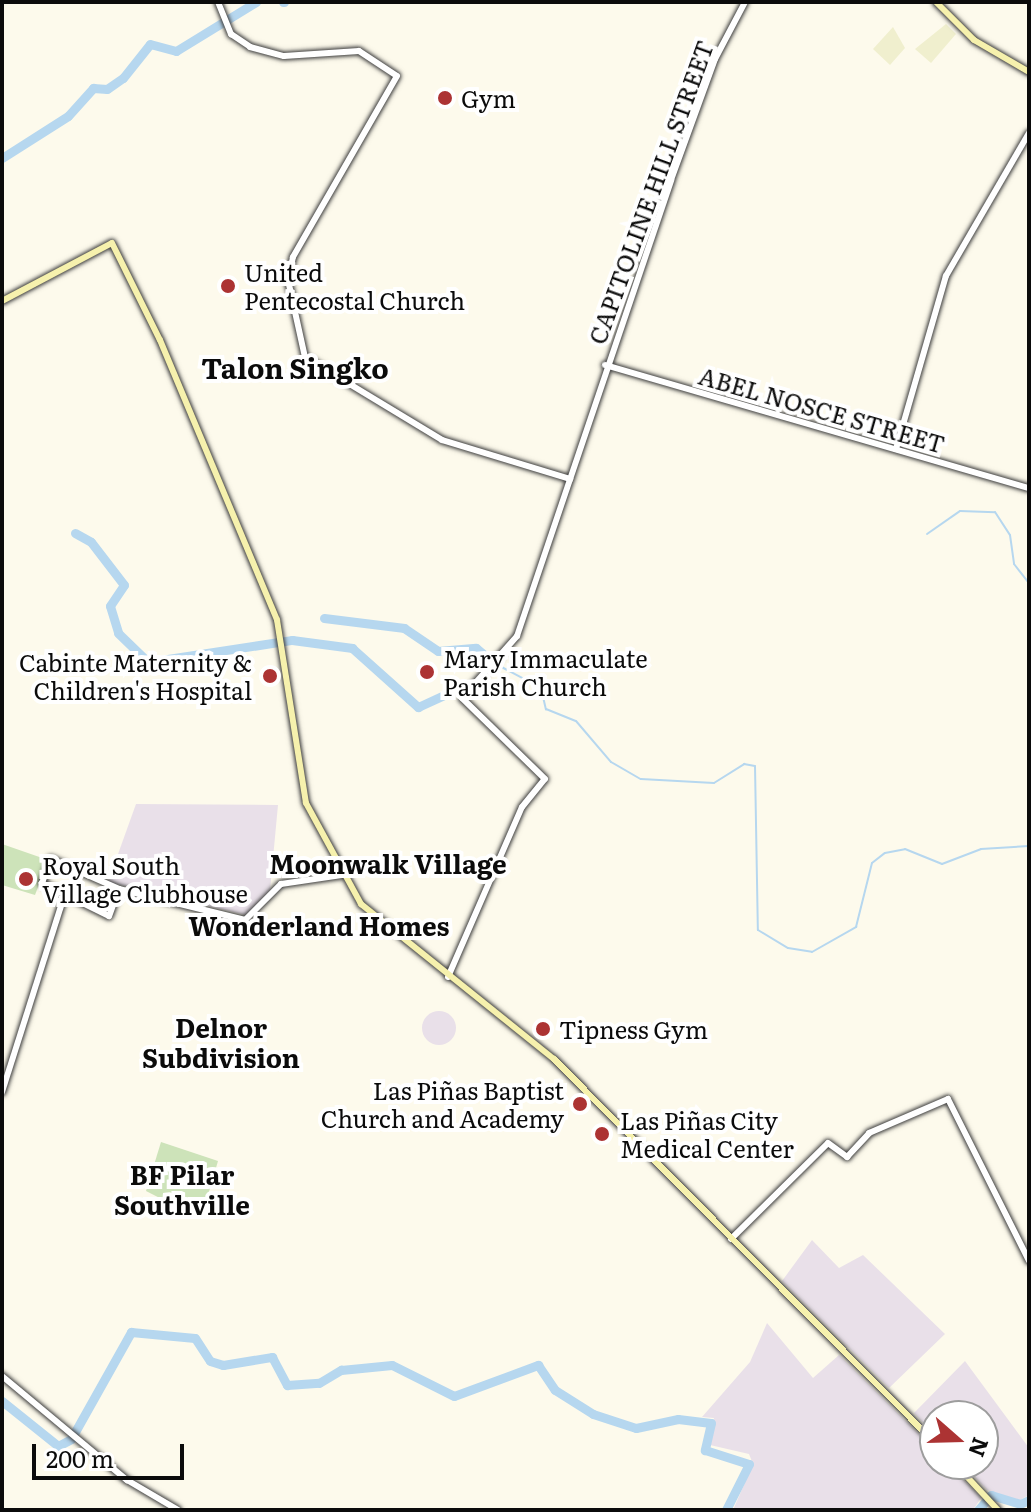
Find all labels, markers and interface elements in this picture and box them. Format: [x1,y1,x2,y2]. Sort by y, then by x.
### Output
street label: CAPITOLINE HILL STREET [582,36,718,348]
place label: Gym [461,84,516,112]
marker: Gym [436,89,454,107]
place label: United Pentecostal Church [244,258,465,314]
marker: United Pentecostal Church [219,277,237,295]
district label: Talon Singko [201,350,389,384]
street label: ABEL NOSCE STREET [696,360,948,458]
place label: Mary Immaculate Parish Church [443,644,648,700]
place label: Cabinte Maternity & Children's Hospital [19,648,252,704]
marker: Mary Immaculate Parish Church [418,663,436,681]
marker: Cabinte Maternity & Children's Hospital [259,665,281,687]
district label: Moonwalk Village [269,847,507,879]
place label: Royal South Village Clubhouse [42,851,248,907]
marker: Royal South Village Clubhouse [17,870,35,888]
district label: Wonderland Homes [188,909,450,941]
district label: Delnor Subdivision [142,1011,300,1072]
place label: Tipness Gym [559,1015,708,1043]
marker: Tipness Gym [534,1020,552,1038]
place label: Las Piñas Baptist Church and Academy [321,1076,564,1132]
marker: Las Piñas Baptist Church and Academy [571,1095,589,1113]
place label: Las Piñas City Medical Center [620,1106,794,1162]
marker: Las Piñas City Medical Center [591,1123,613,1145]
district label: BF Pilar Southville [114,1158,250,1220]
north arrow [919,1400,999,1480]
scale bar [36,1428,188,1478]
text: N [961,1433,999,1462]
text: 200 m [46,1440,114,1475]

